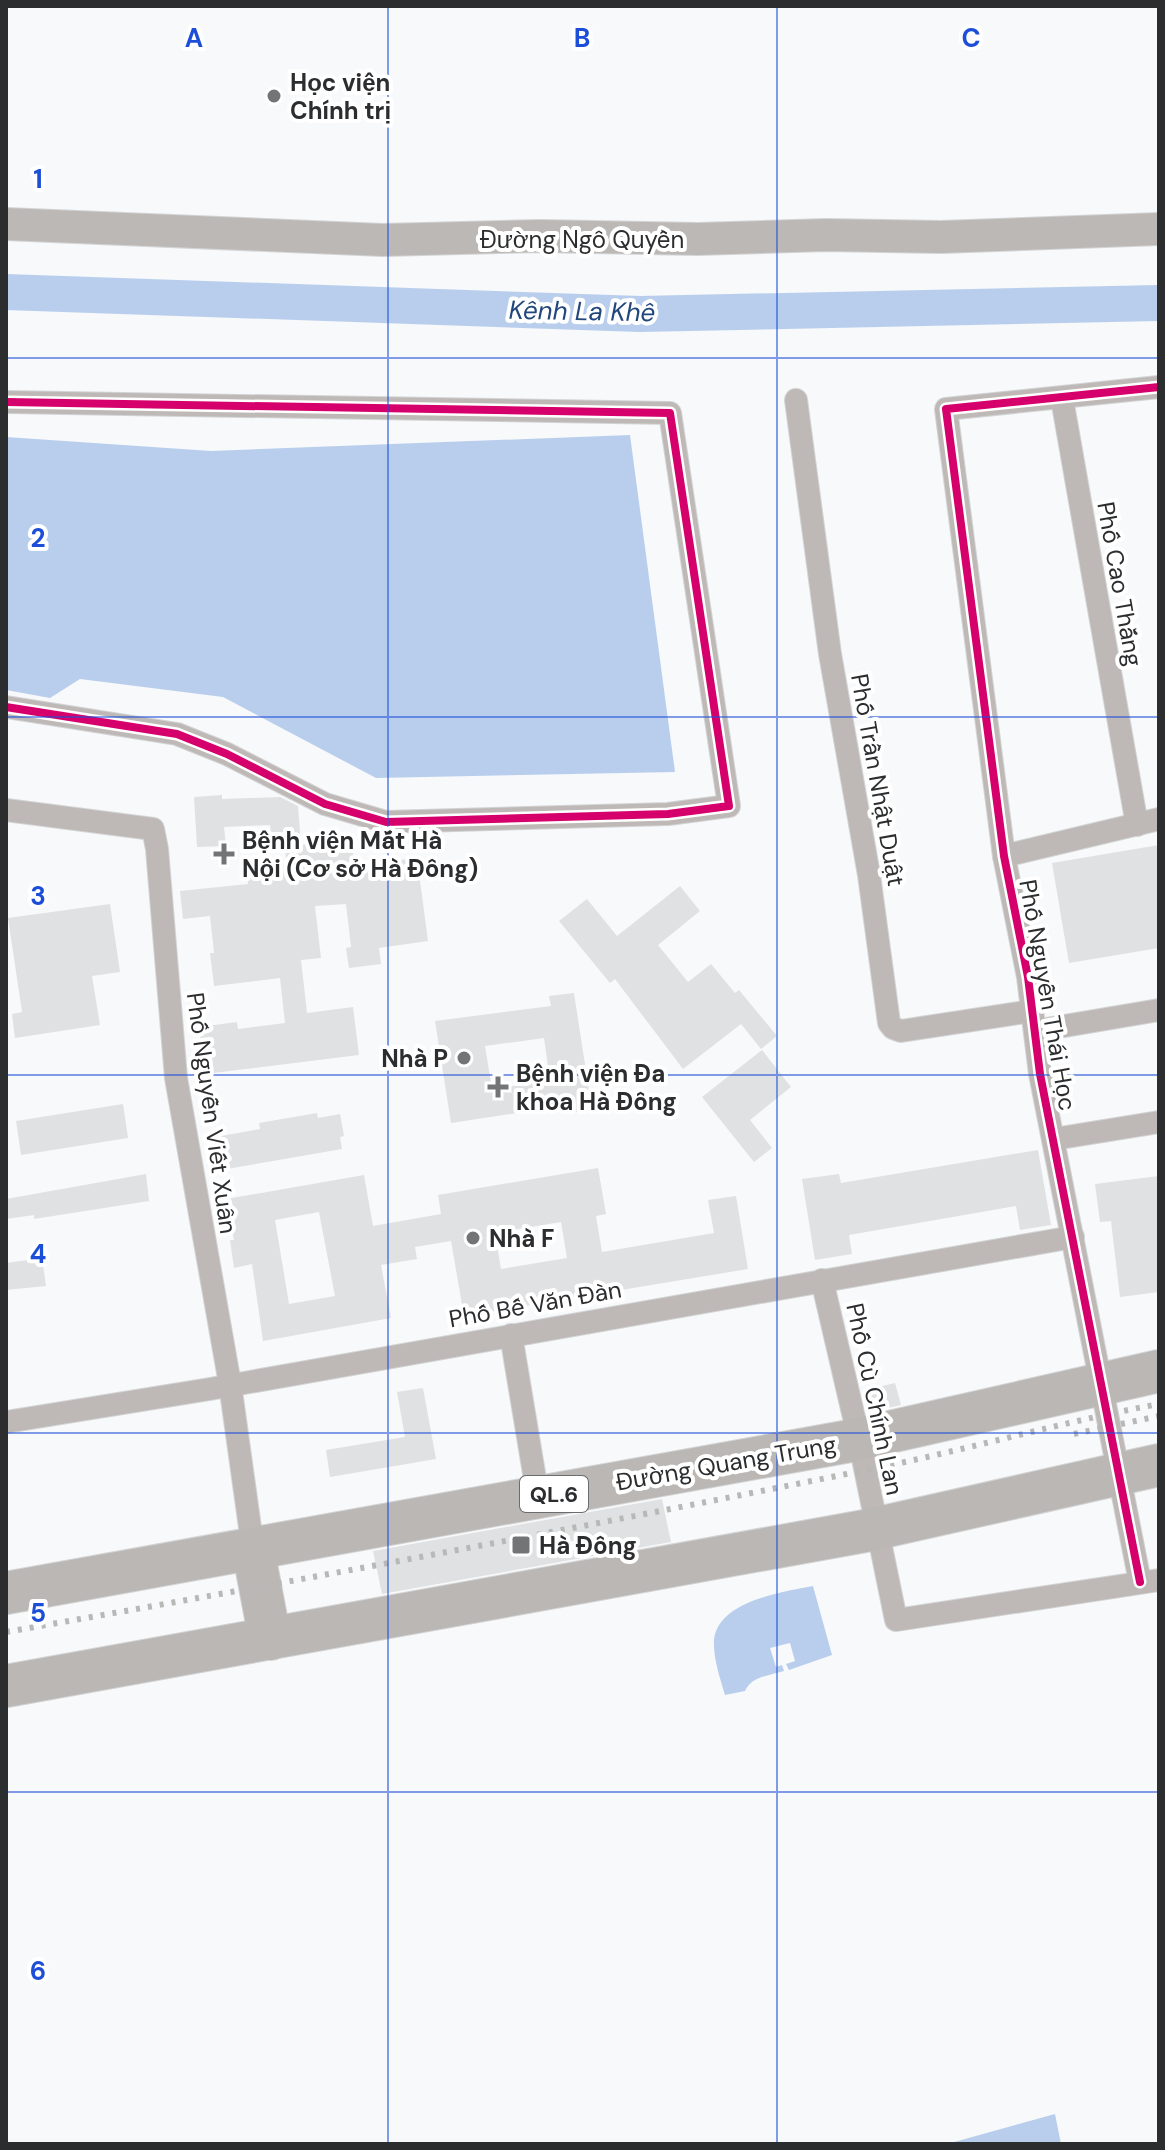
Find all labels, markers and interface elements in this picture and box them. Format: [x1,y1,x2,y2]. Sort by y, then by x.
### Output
text: A [185,21,203,55]
text: B [574,21,590,55]
text: C [961,21,981,55]
place label: Học viện Chính trị [290,67,391,126]
marker: Học viện Chính trị [265,87,283,105]
text: 1 [33,162,43,196]
street label: Đường Ngô Quyền [480,224,684,255]
water label: Kênh La Khê [508,293,656,329]
street label: Phố Cao Thắng [1090,499,1150,669]
text: 2 [30,521,46,555]
street label: Phố Trần Nhật Duật [844,671,912,889]
place label: Bệnh viện Mắt Hà Nội (Cơ sở Hà Đông) [242,825,478,884]
marker: Bệnh viện Mắt Hà Nội (Cơ sở Hà Đông) [213,843,235,865]
street label: Phố Nguyễn Thái Học [1012,877,1084,1113]
text: 3 [30,879,46,913]
street label: Phố Nguyễn Viết Xuân [180,990,244,1236]
place label: Nhà P [381,1043,448,1074]
marker: Nhà P [455,1049,473,1067]
place label: Bệnh viện Đa khoa Hà Đông [516,1058,677,1117]
marker: Bệnh viện Đa khoa Hà Đông [487,1076,509,1098]
place label: Nhà F [489,1223,554,1254]
marker: Nhà F [464,1229,482,1247]
text: 4 [30,1237,46,1271]
street label: Phố Bế Văn Đàn [446,1274,624,1334]
street label: Phố Cù Chính Lan [840,1300,910,1498]
street label: Đường Quang Trung [613,1428,839,1498]
road number: QL.6 [520,1476,588,1512]
place label: Hà Đông [539,1530,637,1561]
marker: Hà Đông [510,1534,532,1556]
text: 5 [30,1596,46,1630]
text: 6 [30,1954,46,1988]

